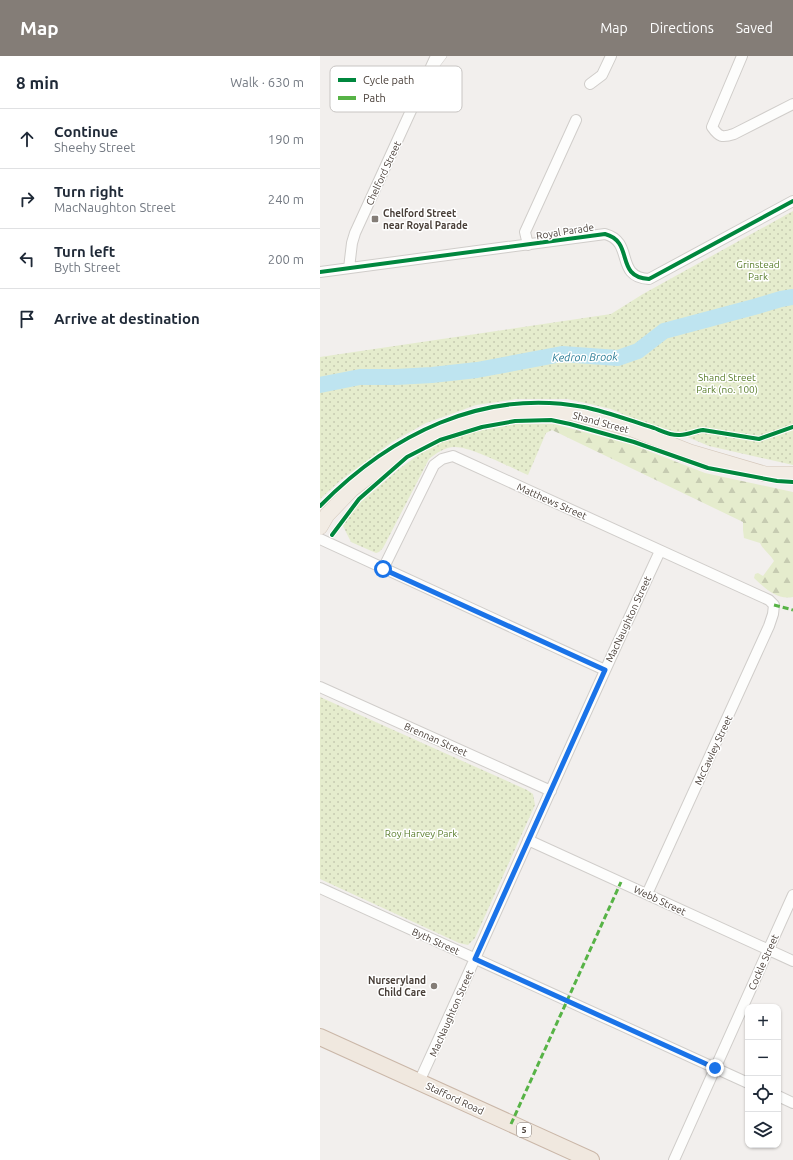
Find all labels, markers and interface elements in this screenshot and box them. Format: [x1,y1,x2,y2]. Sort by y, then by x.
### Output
text: Map [20,17,59,39]
text: Map [600,20,628,36]
text: Directions [650,20,714,36]
text: Saved [736,20,773,36]
legend [330,66,462,112]
text: 8 min [16,73,59,92]
text: Cycle path [363,74,414,86]
text: Walk · 630 m [230,75,304,89]
text: Path [363,92,386,104]
text: Continue [54,123,118,140]
icon: ahead [16,128,38,150]
text: 190 m [268,132,304,146]
street label: Chelford Street [364,139,403,207]
text: Sheehy Street [54,140,135,154]
text: Turn right [54,183,124,200]
icon: right [16,188,38,210]
text: 240 m [268,192,304,206]
text: MacNaughton Street [54,200,176,214]
place label: Chelford Street near Royal Parade [383,208,468,231]
marker: Chelford Street near Royal Parade [370,214,380,224]
street label: Royal Parade [535,222,595,241]
text: Turn left [54,243,115,260]
icon: left [16,248,38,270]
text: 200 m [268,252,304,266]
park label: Grinstead Park [736,259,780,282]
text: Byth Street [54,260,120,274]
icon: arrive [16,308,38,330]
text: Arrive at destination [54,310,200,327]
water label: Kedron Brook [552,350,618,364]
park label: Shand Street Park (no. 100) [696,372,758,395]
street label: Shand Street [571,410,630,435]
street label: Matthews Street [515,481,588,522]
route start [374,560,392,578]
street label: MacNaughton Street [604,574,653,664]
street label: McCawley Street [693,714,734,787]
street label: Brennan Street [402,721,469,758]
park label: Roy Harvey Park [385,828,457,839]
street label: Webb Street [632,884,688,917]
street label: Byth Street [410,926,461,957]
street label: Cockle Street [746,932,781,992]
street label: MacNaughton Street [427,968,476,1058]
place label: Nurseryland Child Care [368,975,426,998]
marker: Nurseryland Child Care [429,981,439,991]
map controls [745,1004,781,1148]
button: + [745,1004,781,1040]
button: − [745,1040,781,1076]
route end [706,1059,724,1077]
button: locate [745,1076,781,1112]
street label: Stafford Road [424,1080,486,1117]
button: layers [745,1112,781,1148]
road number: 5 [517,1123,531,1137]

